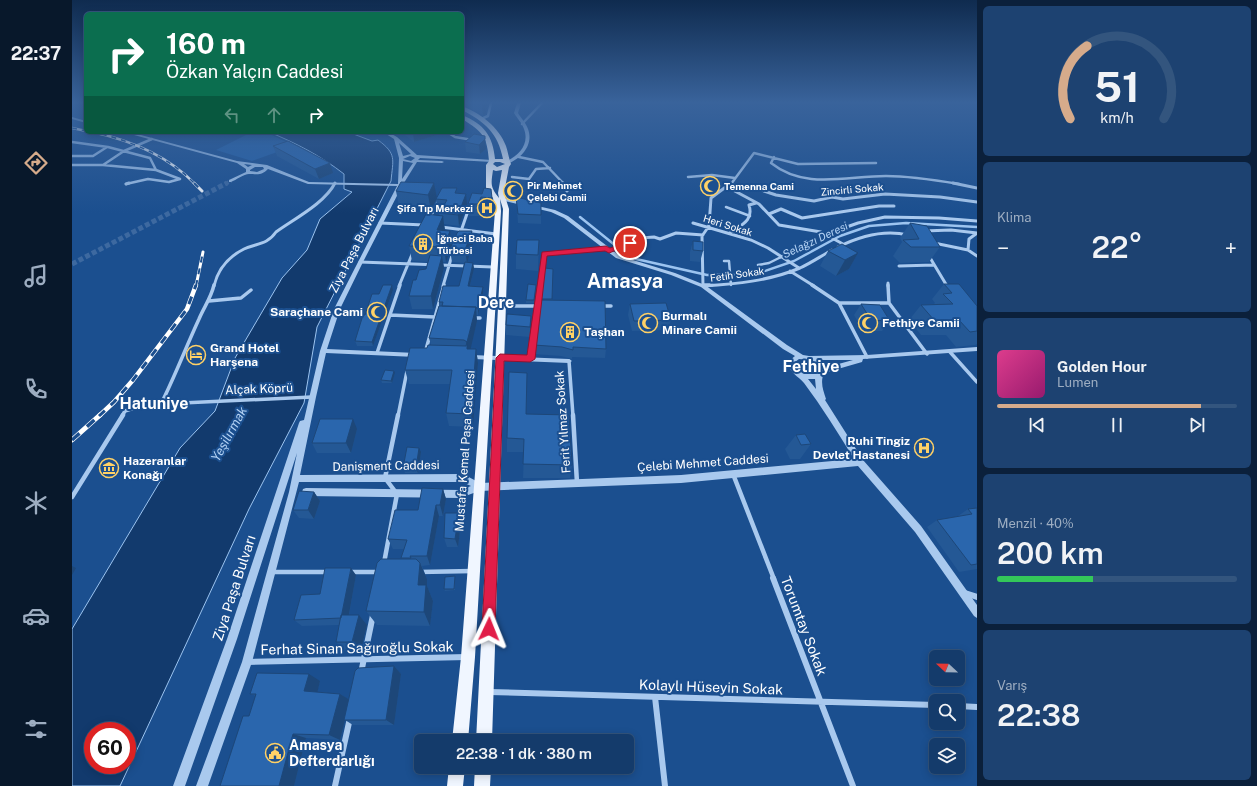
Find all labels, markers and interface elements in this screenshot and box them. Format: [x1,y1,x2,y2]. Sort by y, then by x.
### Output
text: 160 m [166,27,246,60]
icon: right [100,28,152,80]
text: 22:37 [11,43,61,64]
text: Özkan Yalçın Caddesi [166,61,343,82]
text: 51 [1094,62,1140,111]
icon: left [221,104,243,126]
icon: ahead [263,104,285,126]
icon: right [305,104,327,126]
text: km/h [1100,109,1134,126]
icon: directions [22,149,50,177]
mosque icon: Temenna Cami [699,175,721,197]
place label: Pir Mehmet Çelebi Camii [527,179,587,203]
mosque icon: Pir Mehmet Çelebi Camii [502,180,524,202]
place label: Temenna Cami [724,180,794,192]
street label: Zincirli Sokak [820,180,884,198]
hospital icon: Şifa Tıp Merkezi [476,197,498,219]
place label: Şifa Tıp Merkezi [397,202,473,214]
street label: Ziya Paşa Bulvarı [326,205,382,295]
text: Klima [997,210,1031,225]
street label: Heri Sokak [702,212,755,238]
water label: Selağzı Deresi [780,219,850,260]
pin [613,226,647,260]
text: 22° [1091,229,1143,265]
place label: İğneci Baba Türbesi [437,232,493,256]
icon: arrive [619,232,641,254]
building icon: İğneci Baba Türbesi [412,233,434,255]
text: − [997,235,1009,261]
text: + [1225,235,1237,261]
icon: music [22,262,50,290]
street label: Fetih Sokak [709,264,765,284]
district label: Amasya [587,269,663,293]
district label: Dere [478,293,514,312]
mosque icon: Saraçhane Cami [366,301,388,323]
place label: Saraçhane Cami [270,305,363,319]
place label: Burmalı Minare Camii [662,309,737,337]
mosque icon: Burmalı Minare Camii [637,312,659,334]
mosque icon: Fethiye Camii [857,312,879,334]
place label: Fethiye Camii [882,316,960,330]
building icon: Taşhan [559,321,581,343]
place label: Taşhan [584,325,625,339]
place label: Grand Hotel Harşena [210,341,279,369]
hotel icon: Grand Hotel Harşena [185,344,207,366]
district label: Fethiye [783,357,839,376]
text: Golden Hour [1057,358,1147,375]
street label: Mustafa Kemal Paşa Caddesi [452,370,478,532]
street label: Ferit Yılmaz Sokak [552,370,574,474]
icon: phone [22,375,50,403]
text: Lumen [1057,375,1098,390]
street label: Alçak Köprü [225,381,293,397]
district label: Hatuniye [120,394,188,413]
water label: Yeşilırmak [208,404,250,464]
icon: previous [1026,414,1048,436]
icon: pause [1106,414,1128,436]
icon: next [1186,414,1208,436]
place label: Ruhi Tingiz Devlet Hastanesi [813,434,910,462]
hospital icon: Ruhi Tingiz Devlet Hastanesi [913,437,935,459]
street label: Çelebi Mehmet Caddesi [637,451,769,475]
place label: Hazeranlar Konağı [123,454,186,482]
museum icon: Hazeranlar Konağı [98,457,120,479]
street label: Danişment Caddesi [332,458,440,474]
icon: climate [22,489,50,517]
text: Menzil · 40% [997,516,1074,531]
street label: Ziya Paşa Bulvarı [209,533,259,643]
text: 200 km [997,535,1104,571]
street label: Torumtay Sokak [778,574,830,678]
icon: car [22,602,50,630]
position arrow [468,608,510,650]
street label: Ferhat Sinan Sağıroğlu Sokak [260,638,454,658]
north arrow [929,650,965,686]
map controls [929,650,965,774]
street label: Kolaylı Hüseyin Sokak [639,676,783,698]
text: Varış [997,678,1027,693]
button: search [929,694,965,730]
text: 22:38 [997,697,1081,733]
icon: filters [22,715,50,743]
speed limit sign: 60 [84,722,136,774]
place label: Amasya Defterdarlığı [289,737,375,769]
button: layers [929,738,965,774]
public building icon: Amasya Defterdarlığı [264,742,286,764]
text: 22:38 · 1 dk · 380 m [456,745,592,762]

